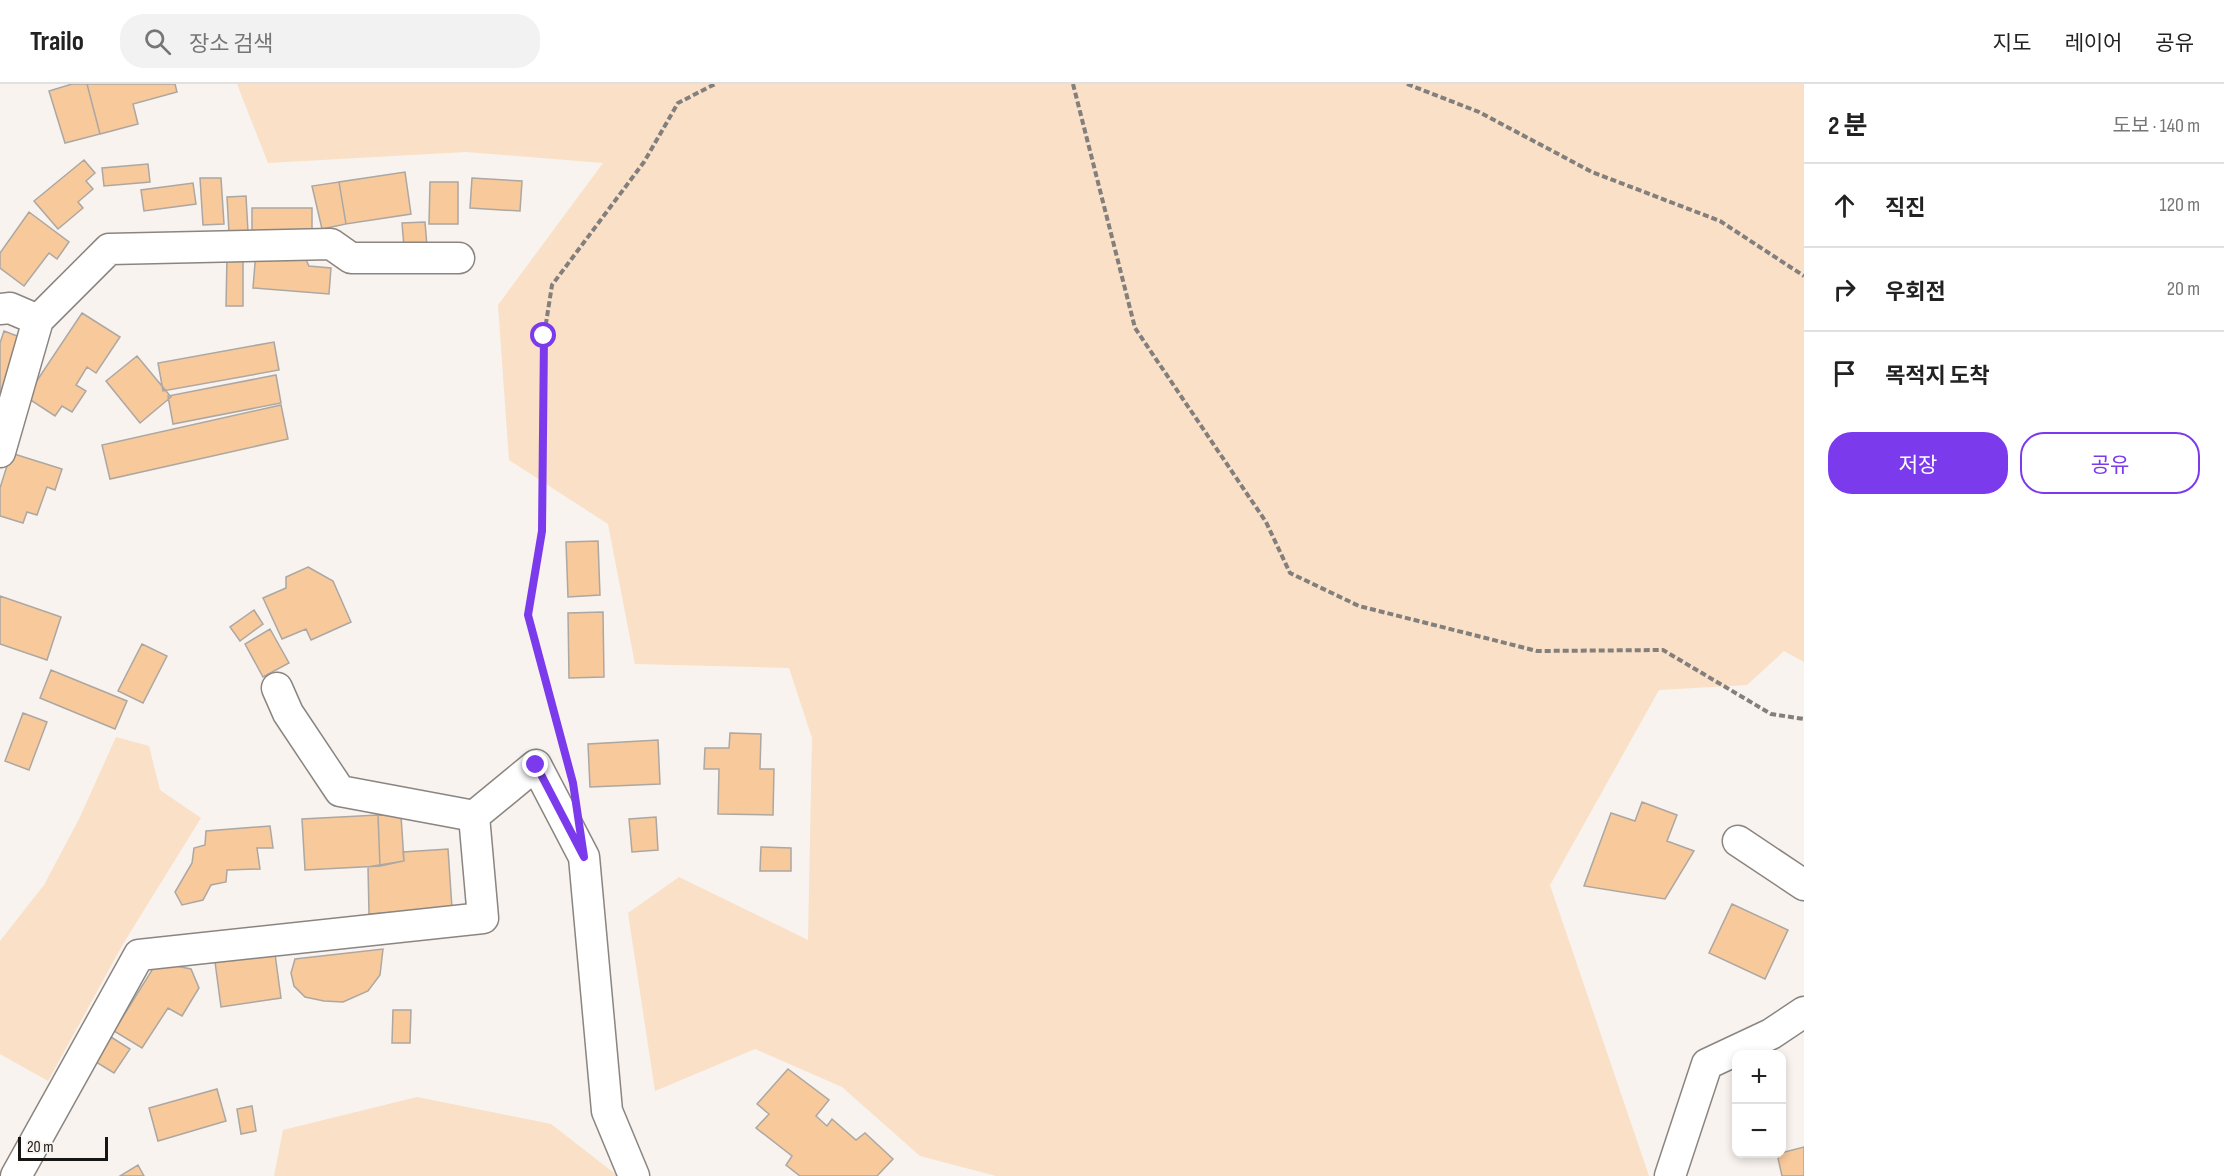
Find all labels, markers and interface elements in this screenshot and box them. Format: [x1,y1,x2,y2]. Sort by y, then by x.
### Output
search box [120,14,540,68]
text: Trailo [30,25,84,58]
icon: search [141,25,174,58]
text: 장소 검색 [189,31,273,58]
text: 지도 [1993,31,2031,56]
text: 레이어 [2064,31,2122,56]
text: 공유 [2155,31,2194,56]
text: 2 분 [1828,111,1867,142]
text: 도보 · 140 m [2113,114,2200,138]
icon: ahead [1828,189,1861,222]
text: 120 m [2160,193,2200,217]
text: 직진 [1885,195,1925,222]
icon: right [1828,273,1861,306]
text: 20 m [2167,277,2200,301]
text: 우회전 [1885,279,1946,306]
route start [530,322,556,348]
icon: arrive [1828,357,1861,390]
text: 목적지 도착 [1885,363,1990,390]
button: 저장 [1828,432,2008,494]
button: 공유 [2020,432,2200,494]
route end [522,751,548,777]
map controls [1732,1050,1786,1158]
button: + [1732,1050,1786,1104]
button: − [1732,1104,1786,1158]
scale bar [18,1134,108,1162]
text: 20 m [27,1138,54,1157]

